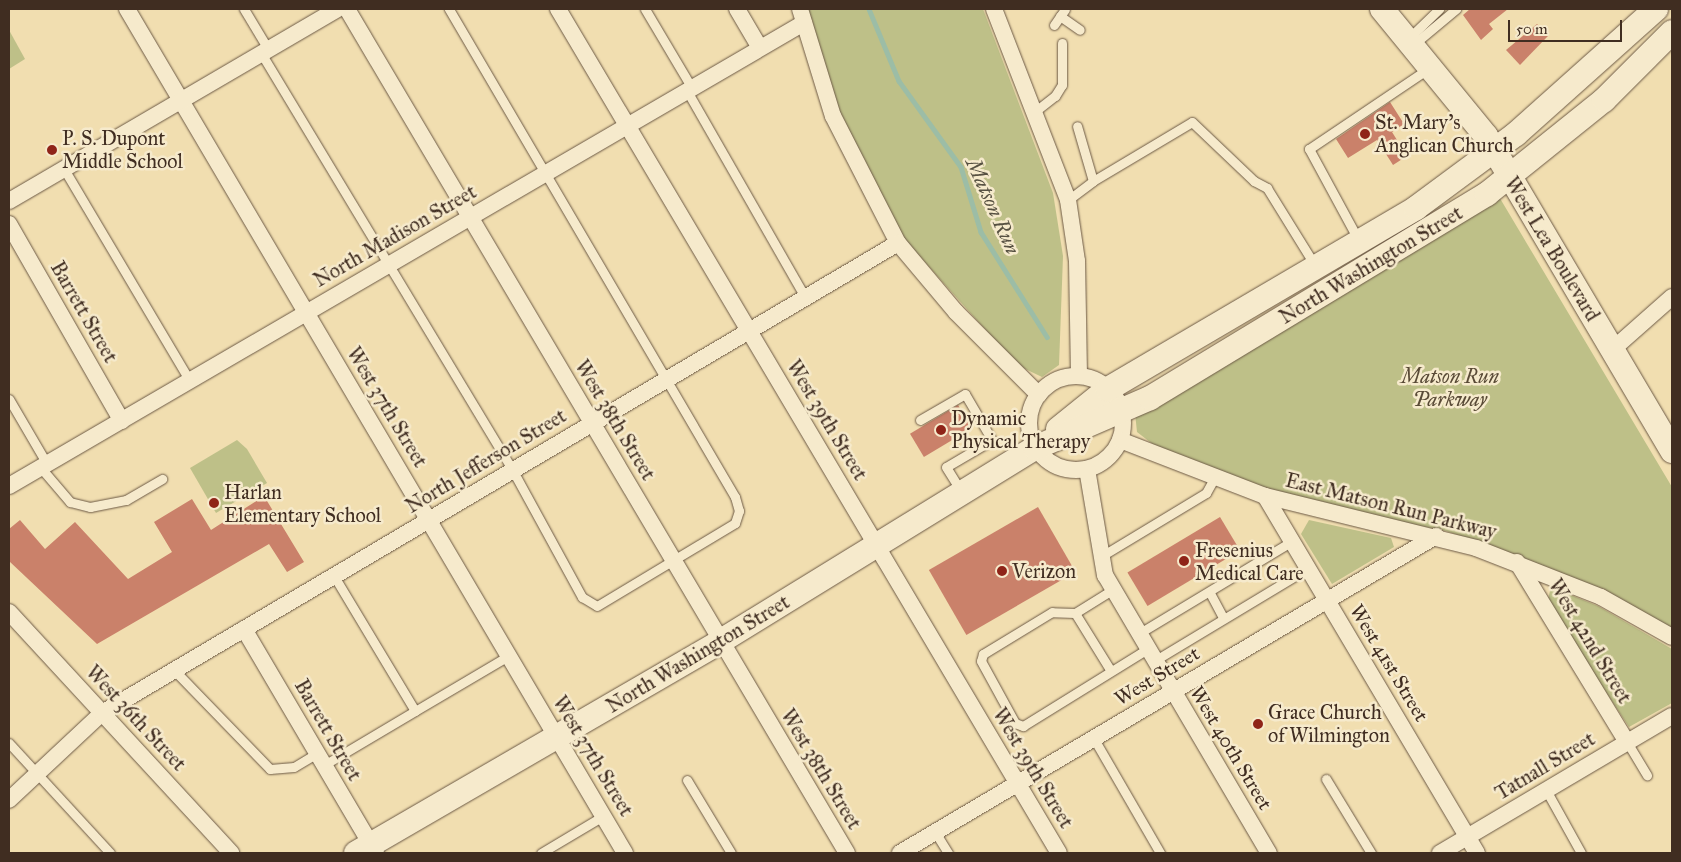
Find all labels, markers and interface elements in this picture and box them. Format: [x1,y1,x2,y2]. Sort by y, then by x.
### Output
scale bar [1511,10,1625,42]
text: 50 m [1516,20,1548,38]
place label: St. Mary’s Anglican Church [1375,110,1514,157]
place label: P. S. Dupont Middle School [62,126,183,173]
marker: St. Mary’s Anglican Church [1359,128,1371,140]
marker: P. S. Dupont Middle School [46,144,58,156]
water label: Matson Run [961,154,1025,258]
street label: West Lea Boulevard [1499,172,1605,326]
street label: North Madison Street [309,180,481,292]
street label: North Washington Street [1275,201,1467,329]
street label: Barrett Street [45,257,123,367]
street label: West 37th Street [342,343,432,471]
street label: West 39th Street [782,355,872,485]
street label: West 38th Street [570,356,660,484]
park label: Matson Run Parkway [1401,365,1499,412]
street label: North Jefferson Street [401,404,571,518]
place label: Dynamic Physical Therapy [951,406,1090,453]
marker: Dynamic Physical Therapy [935,424,947,436]
street label: East Matson Run Parkway [1283,468,1499,544]
place label: Harlan Elementary School [224,480,381,527]
marker: Harlan Elementary School [208,497,220,509]
place label: Fresenius Medical Care [1195,538,1304,585]
marker: Fresenius Medical Care [1177,554,1191,568]
place label: Verizon [1012,559,1076,583]
marker: Verizon [996,565,1008,577]
street label: West 42nd Street [1543,574,1637,708]
street label: North Washington Street [602,590,794,718]
street label: West 41st Street [1345,600,1433,726]
street label: West Street [1110,641,1204,711]
street label: West 36th Street [81,660,191,776]
street label: Barrett Street [289,675,367,785]
street label: West 40th Street [1185,682,1277,814]
street label: West 37th Street [548,692,638,820]
place label: Grace Church of Wilmington [1268,700,1390,747]
street label: West 39th Street [988,703,1078,833]
street label: West 38th Street [776,705,866,833]
marker: Grace Church of Wilmington [1252,718,1264,730]
street label: Tatnall Street [1491,727,1599,805]

